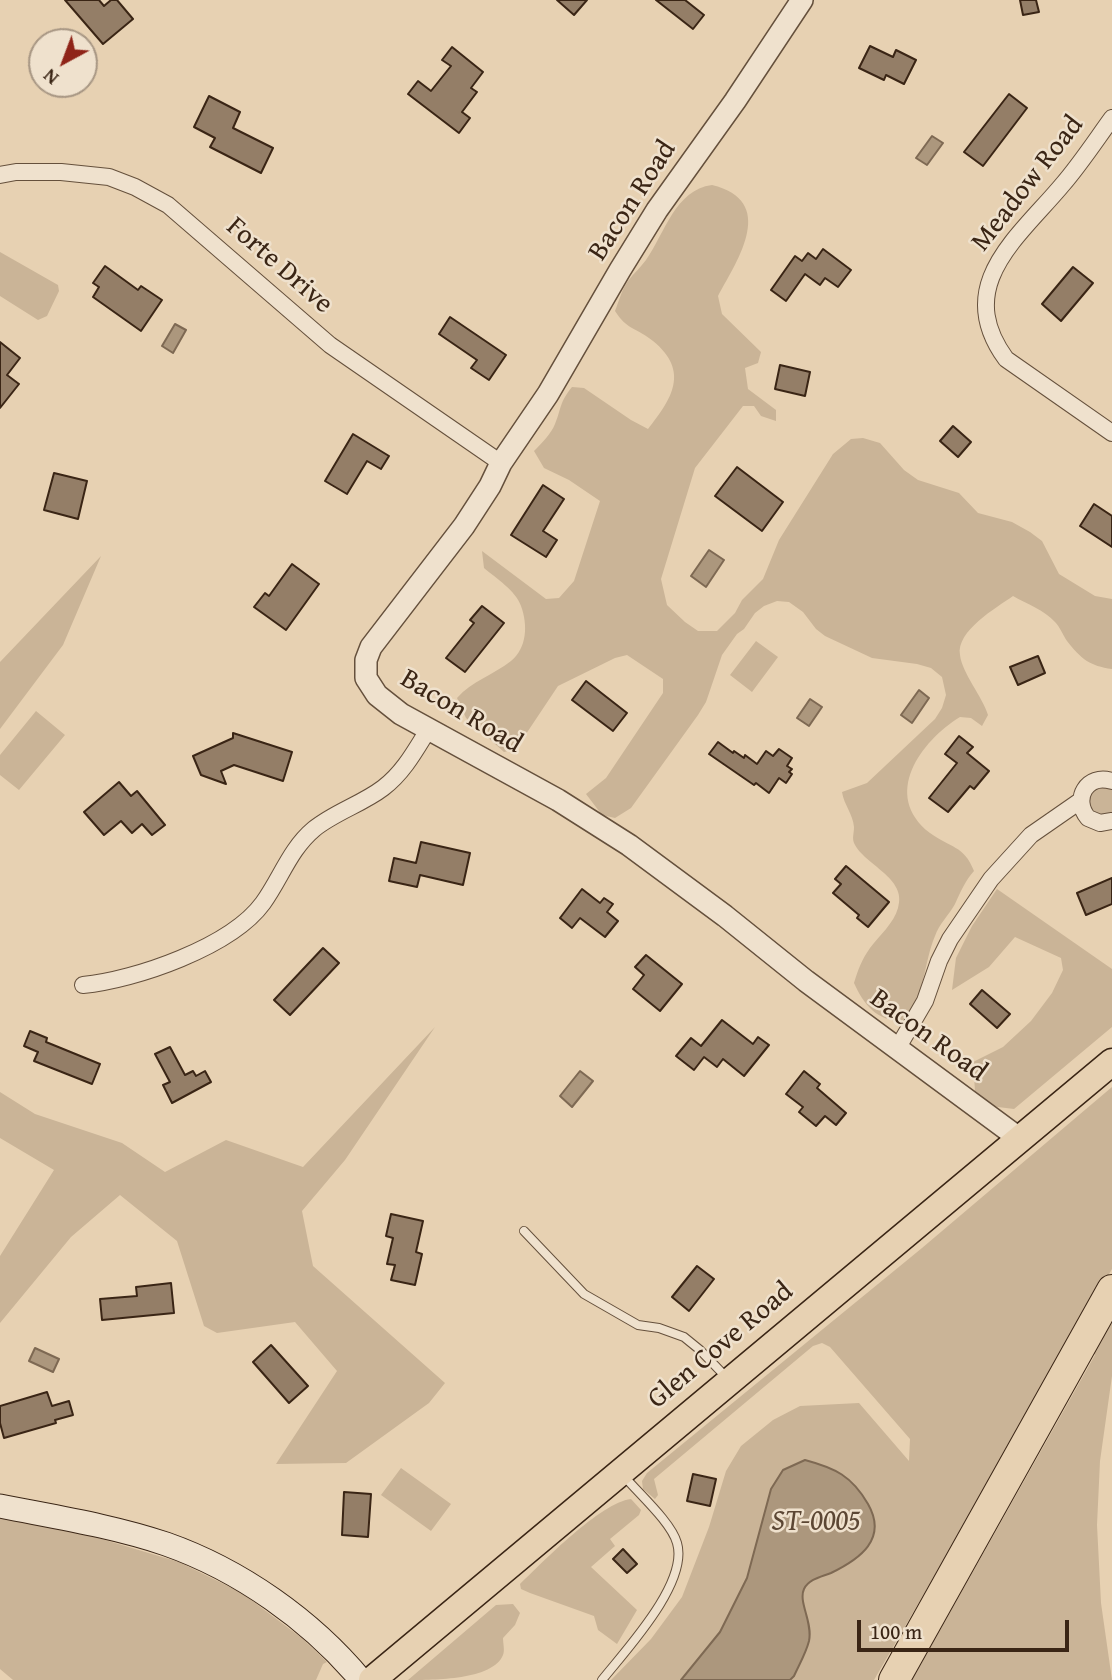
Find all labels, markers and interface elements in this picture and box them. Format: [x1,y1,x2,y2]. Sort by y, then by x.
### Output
north arrow [28,28,98,98]
text: N [37,63,65,92]
street label: Meadow Road [965,110,1091,258]
street label: Bacon Road [582,135,684,267]
street label: Forte Drive [219,211,339,321]
street label: Bacon Road [394,663,528,761]
street label: Bacon Road [863,982,993,1090]
street label: Glen Cove Road [641,1275,801,1417]
water label: ST-0005 [771,1504,861,1540]
scale bar [860,1606,1072,1650]
text: 100 m [870,1616,922,1647]

